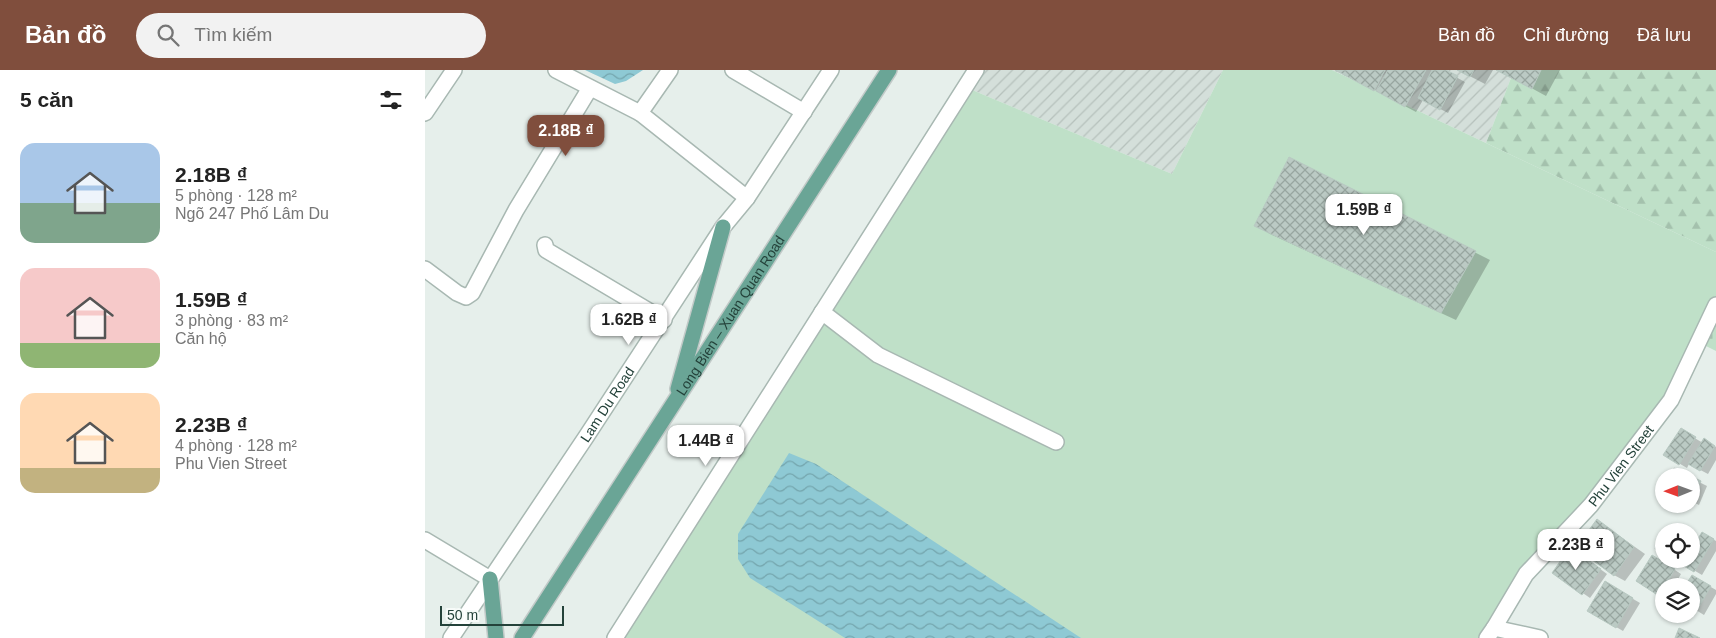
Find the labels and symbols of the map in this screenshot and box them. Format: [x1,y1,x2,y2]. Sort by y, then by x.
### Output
pin: 2.18B ₫ [520,114,612,157]
pin: 1.59B ₫ [1318,194,1410,236]
street label: Long Bien – Xuan Quan Road [673,233,788,398]
pin: 1.62B ₫ [583,304,675,346]
street label: Lam Du Road [577,364,638,445]
street label: Phu Vien Street [1585,422,1657,510]
pin: 1.44B ₫ [660,424,752,467]
north arrow [1655,468,1700,512]
pin: 2.23B ₫ [1530,528,1622,571]
scale bar [440,603,564,626]

